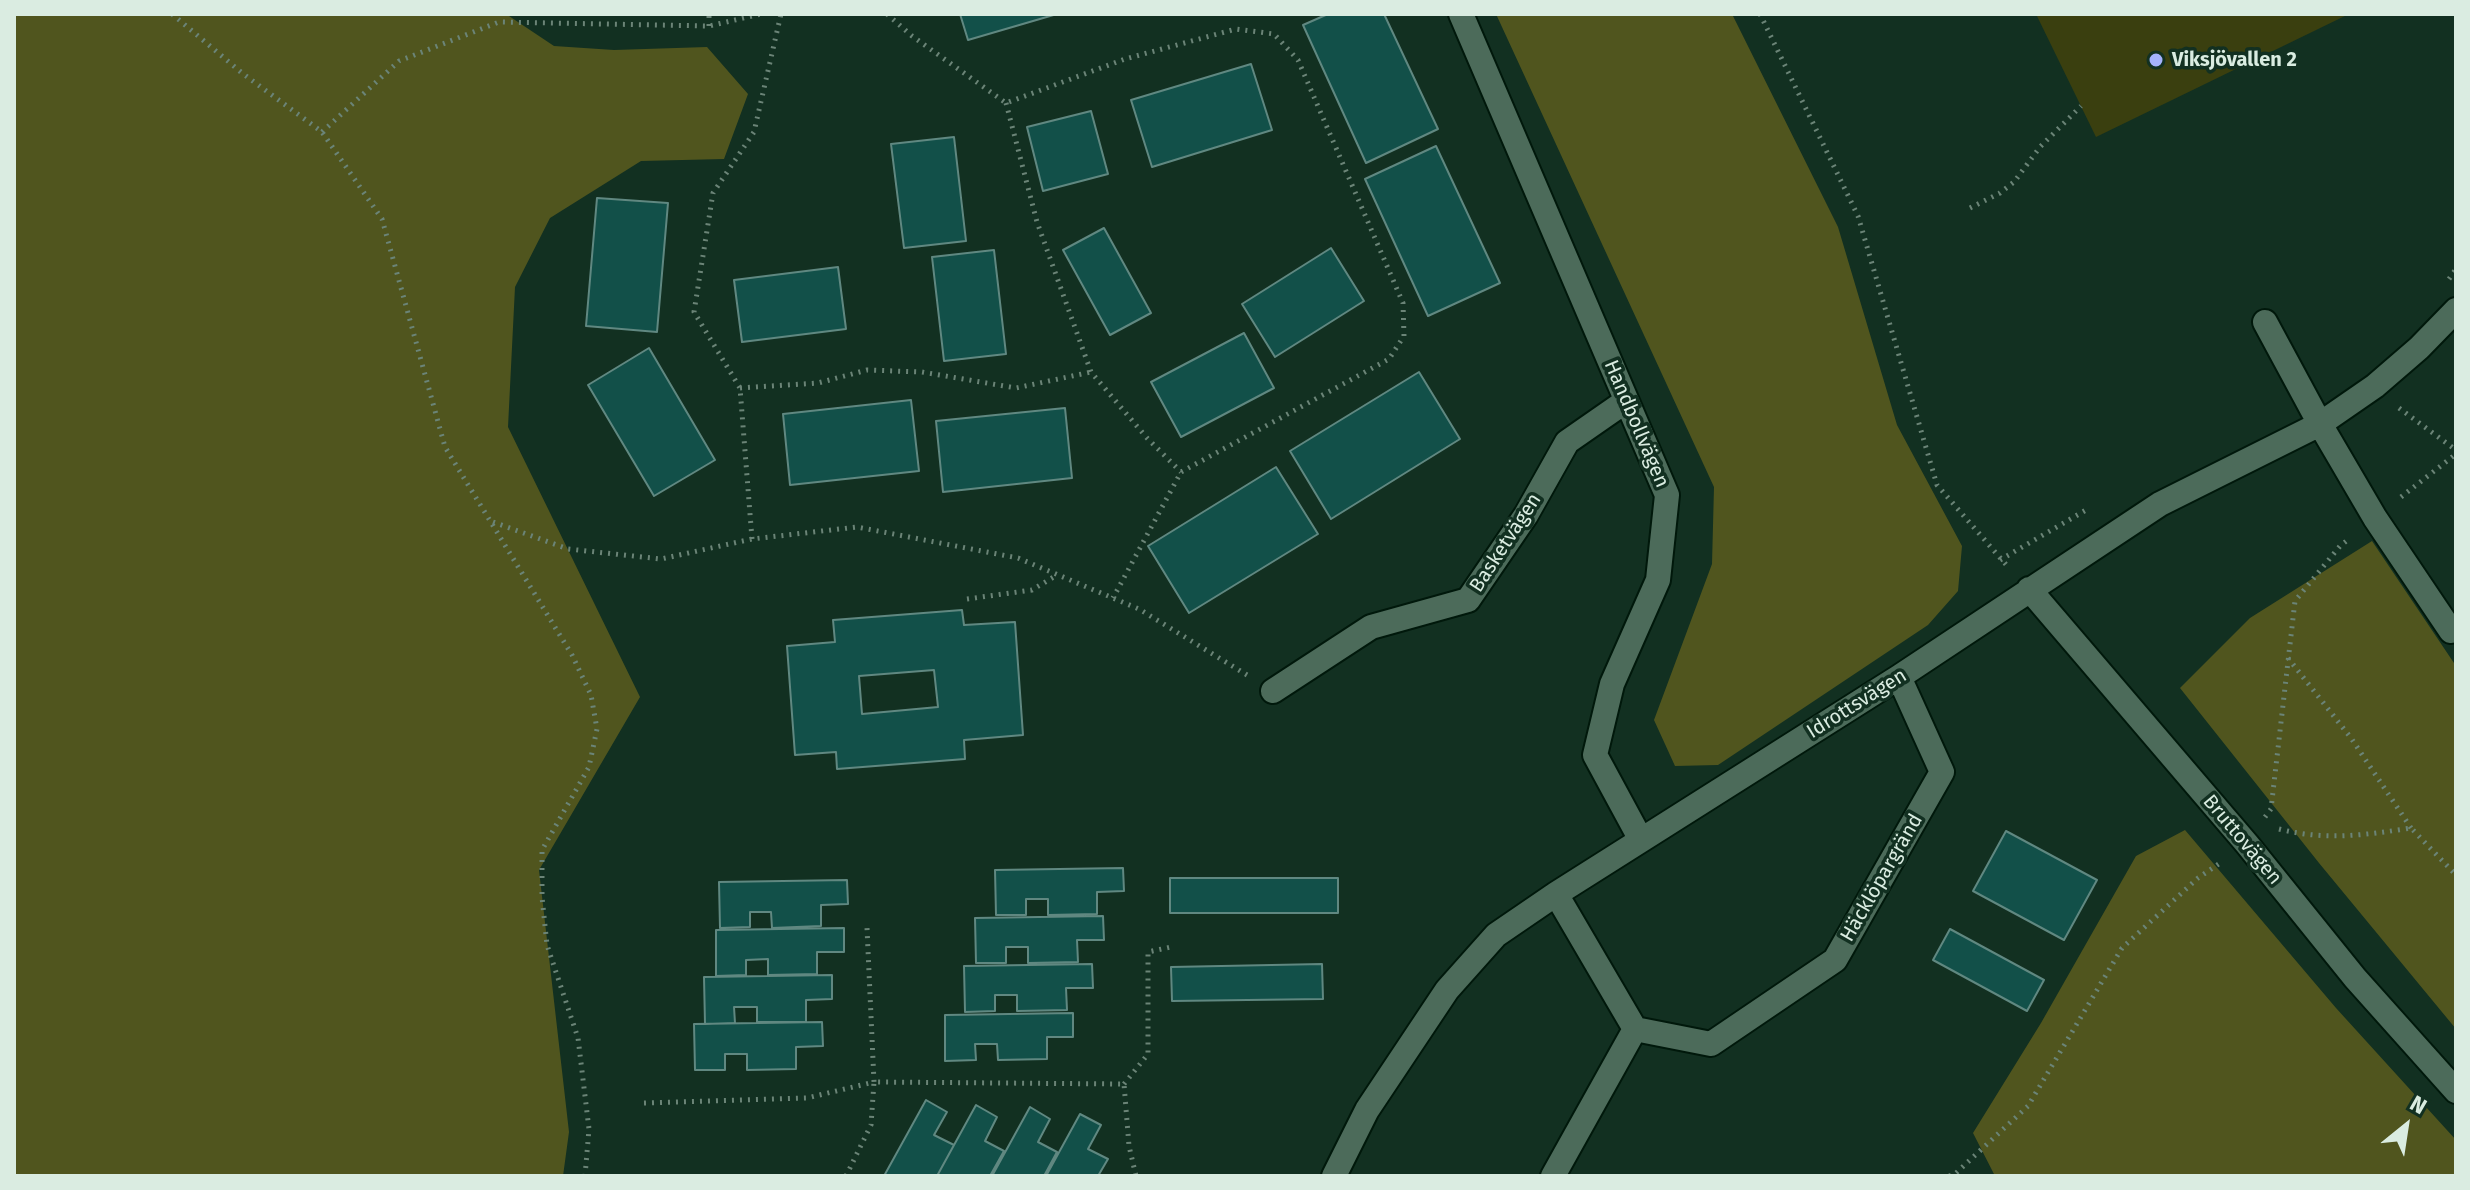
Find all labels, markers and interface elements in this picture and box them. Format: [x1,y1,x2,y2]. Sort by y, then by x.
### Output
place label: Viksjövallen 2 [2172,48,2297,72]
marker: Viksjövallen 2 [2147,51,2165,69]
street label: Handbollvägen [1598,357,1674,491]
street label: Basketvägen [1465,489,1547,597]
street label: Idrottsvägen [1803,664,1911,744]
street label: Bruttovägen [2197,790,2287,890]
street label: Häcklöpargränd [1836,810,1928,946]
north arrow [2366,1086,2446,1166]
text: N [2405,1089,2431,1120]

